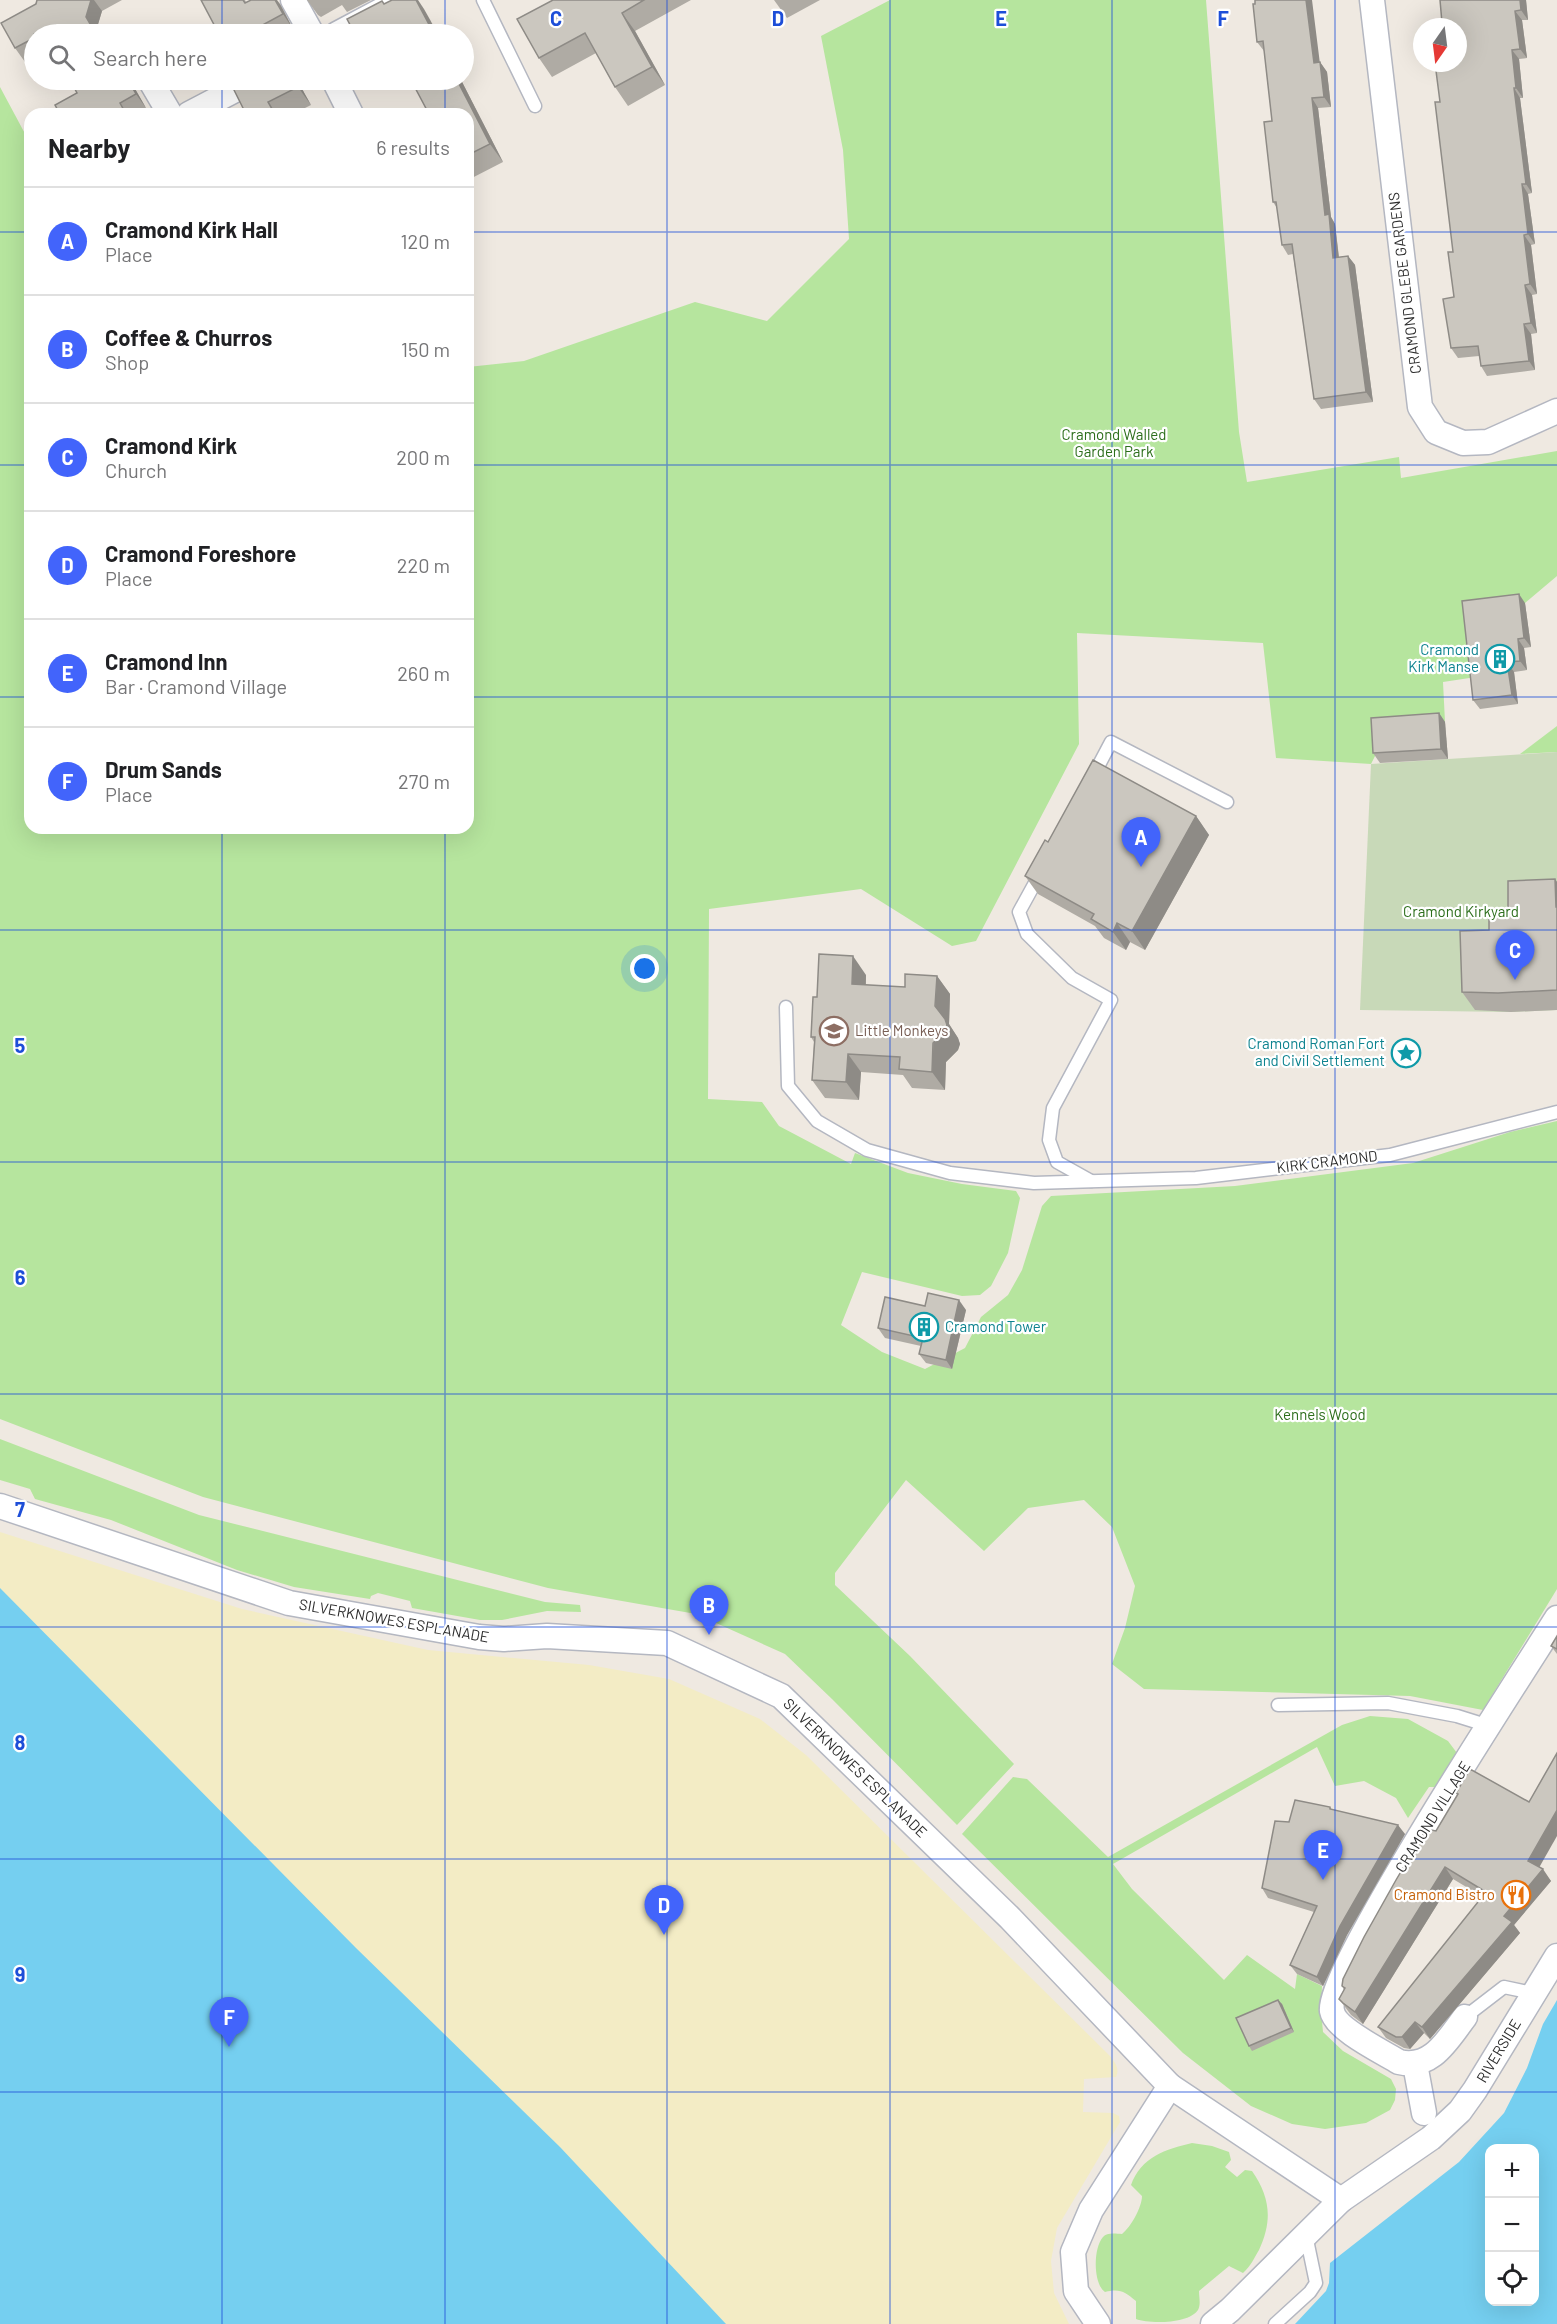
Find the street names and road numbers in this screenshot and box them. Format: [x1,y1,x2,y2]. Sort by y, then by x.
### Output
street label: CRAMOND GLEBE GARDENS [1384,191,1424,375]
street label: KIRK CRAMOND [1275,1146,1378,1176]
street label: SILVERKNOWES ESPLANADE [298,1594,491,1646]
street label: SILVERKNOWES ESPLANADE [780,1694,931,1841]
street label: CRAMOND VILLAGE [1391,1758,1474,1875]
street label: RIVERSIDE [1472,2015,1524,2086]

